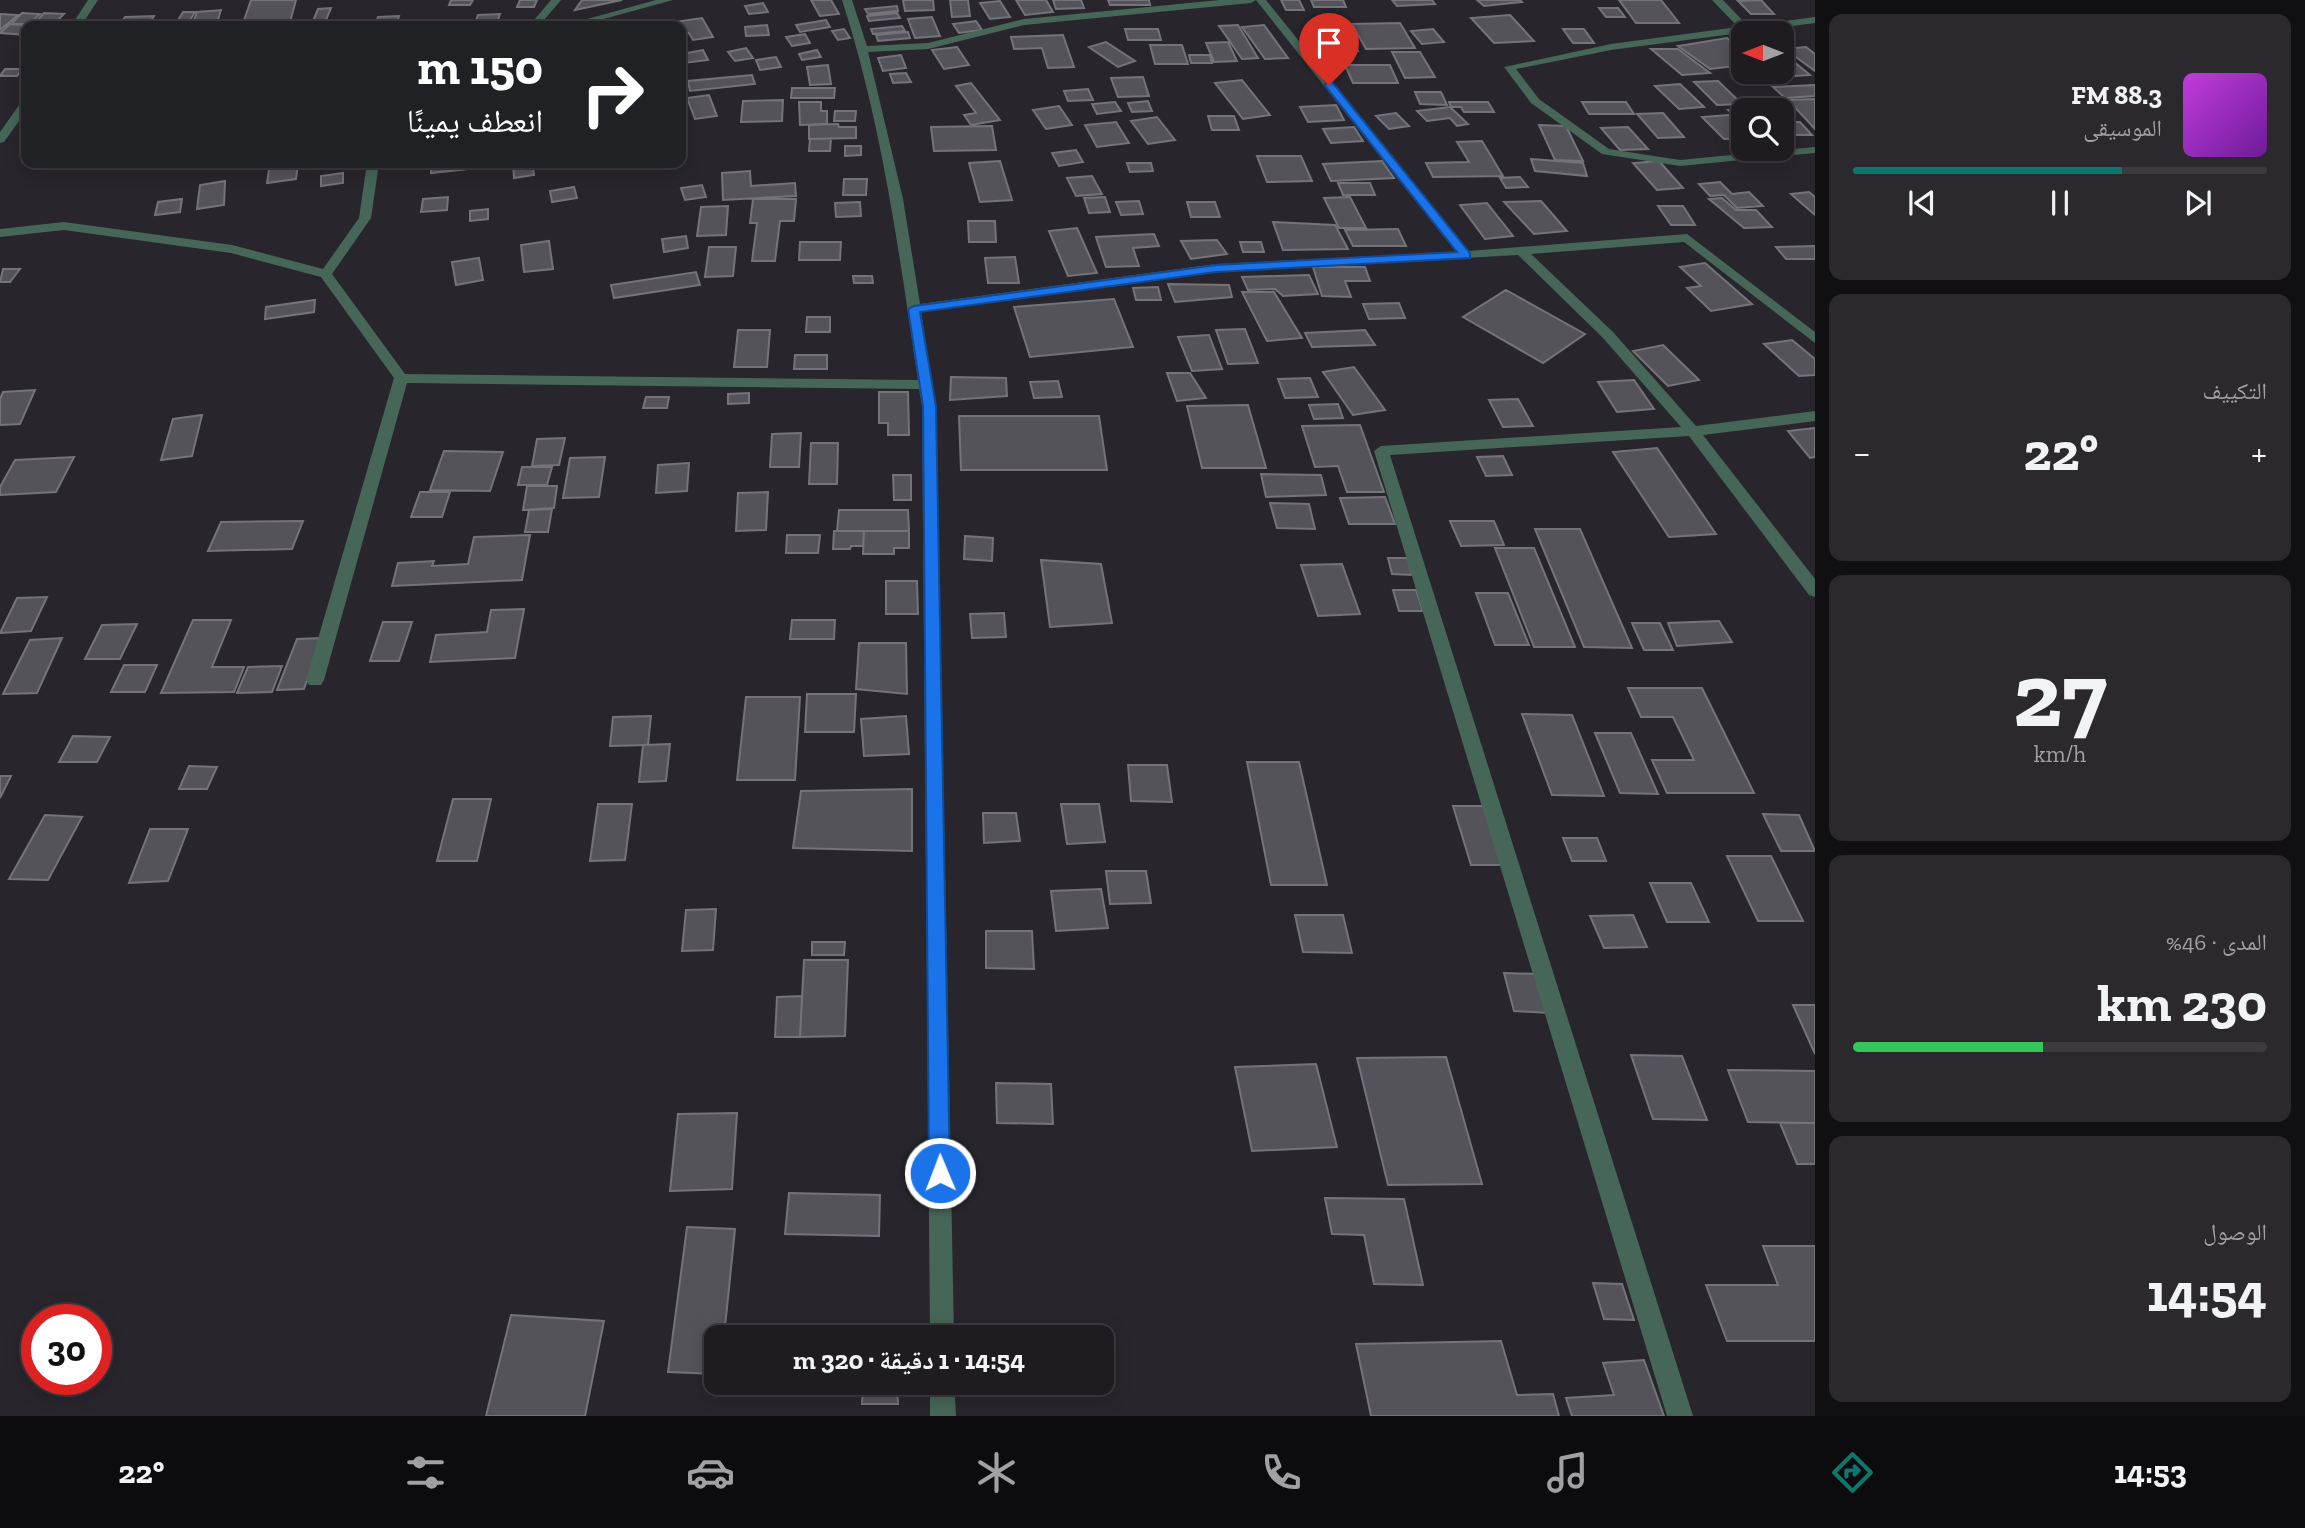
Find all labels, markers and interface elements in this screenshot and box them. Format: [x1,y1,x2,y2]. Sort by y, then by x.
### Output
pin [1299,13,1359,85]
north arrow [1731,21,1794,84]
map controls [1731,21,1794,161]
icon: arrive [1310,24,1348,62]
text: 150 m [417,38,543,97]
icon: right [567,49,658,140]
text: 88.3 FM [2071,79,2162,111]
button: search [1731,98,1794,161]
text: انعطف يمينًا [407,102,543,140]
text: الموسيقى [2083,114,2162,142]
icon: previous [1903,184,1941,222]
icon: pause [2041,184,2079,222]
icon: next [2179,184,2217,222]
text: التكييف [2202,377,2267,405]
text: 22° [2024,421,2098,483]
text: − [1853,430,1871,476]
text: + [2251,430,2267,476]
text: 27 [2013,640,2107,749]
text: km/h [2034,740,2086,768]
text: المدى · 46% [2166,928,2267,956]
text: 230 km [2097,972,2267,1034]
position arrow [903,1136,977,1210]
text: الوصول [2203,1218,2267,1246]
text: 14:54 [2147,1262,2267,1324]
speed limit sign: 30 [21,1304,112,1395]
text: 14:54 · 1 دقيقة · 320 m [793,1344,1025,1376]
icon: filters [401,1448,450,1497]
icon: car [686,1448,735,1497]
icon: climate [972,1448,1021,1497]
icon: phone [1257,1448,1306,1497]
icon: music [1543,1448,1592,1497]
icon: directions [1828,1448,1877,1497]
text: 22° [118,1453,164,1491]
text: 14:53 [2114,1453,2187,1491]

